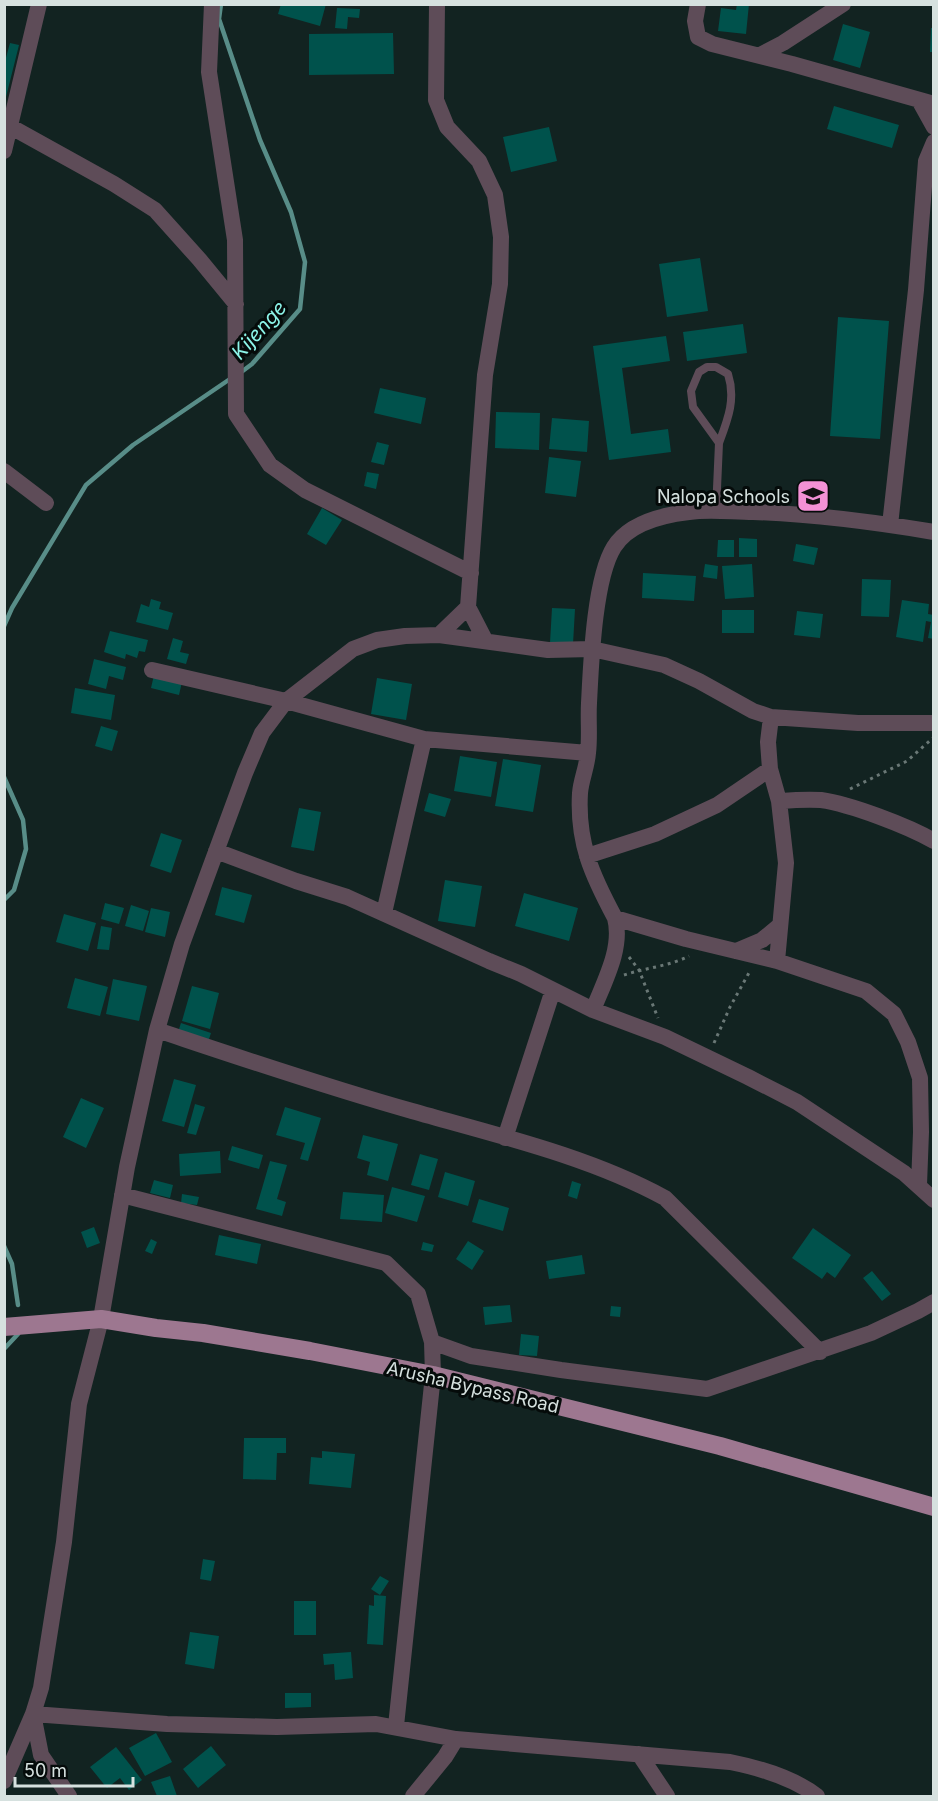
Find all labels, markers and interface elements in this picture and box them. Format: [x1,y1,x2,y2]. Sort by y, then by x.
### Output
water label: Kijenge [226,296,292,364]
school or university icon: Nalopa Schools [795,478,831,514]
place label: Nalopa Schools [657,486,790,507]
street label: Arusha Bypass Road [385,1357,561,1417]
scale bar [15,1750,134,1788]
text: 50 m [24,1760,67,1781]

